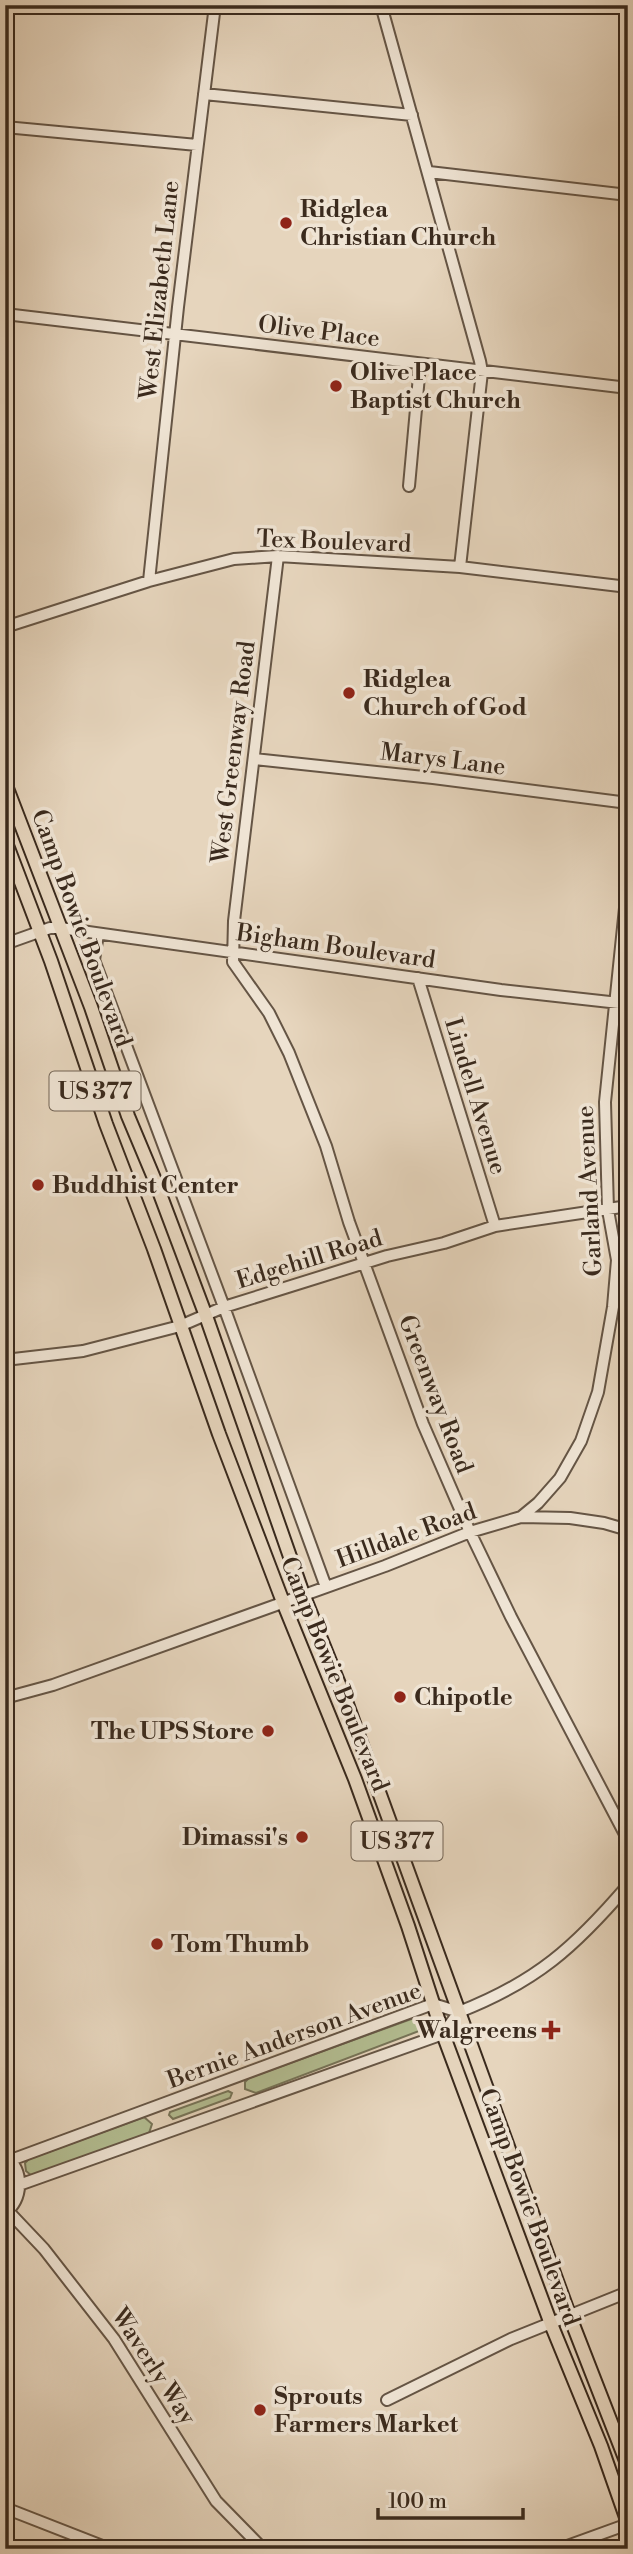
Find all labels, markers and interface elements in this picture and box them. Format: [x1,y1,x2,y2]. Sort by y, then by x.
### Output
street label: West Elizabeth Lane [133,179,186,402]
place label: Ridglea Christian Church [300,195,496,253]
marker: Ridglea Christian Church [278,215,294,231]
street label: Olive Place [256,310,381,354]
place label: Olive Place Baptist Church [350,358,521,416]
marker: Olive Place Baptist Church [328,378,344,394]
street label: Tex Boulevard [256,524,412,560]
street label: West Greenway Road [205,639,263,866]
place label: Ridglea Church of God [363,665,527,723]
marker: Ridglea Church of God [341,685,357,701]
street label: Marys Lane [378,737,507,783]
street label: Camp Bowie Boulevard [24,805,138,1052]
street label: Bigham Boulevard [233,918,438,976]
street label: Lindell Avenue [437,1014,513,1178]
road number: US 377 [50,1072,140,1110]
street label: Garland Avenue [571,1105,609,1277]
place label: Buddhist Center [52,1171,239,1201]
marker: Buddhist Center [30,1177,46,1193]
street label: Edgehill Road [232,1223,386,1296]
street label: Greenway Road [391,1311,479,1478]
street label: Hilldale Road [332,1497,481,1575]
street label: Camp Bowie Boulevard [273,1552,395,1797]
place label: Chipotle [414,1683,513,1713]
marker: Chipotle [392,1689,408,1705]
place label: The UPS Store [91,1717,254,1747]
marker: The UPS Store [260,1723,276,1739]
road number: US 377 [352,1822,442,1860]
place label: Dimassi's [182,1823,288,1853]
marker: Dimassi's [294,1829,310,1845]
place label: Tom Thumb [171,1930,309,1960]
marker: Tom Thumb [149,1936,165,1952]
street label: Bernie Anderson Avenue [162,1976,426,2096]
place label: Walgreens [415,2016,537,2046]
marker: Walgreens [543,2022,559,2038]
street label: Camp Bowie Boulevard [472,2084,586,2331]
street label: Waverly Way [104,2302,202,2431]
place label: Sprouts Farmers Market [274,2382,459,2440]
marker: Sprouts Farmers Market [252,2402,268,2418]
scale bar [378,2477,523,2521]
text: 100 m [388,2489,447,2515]

